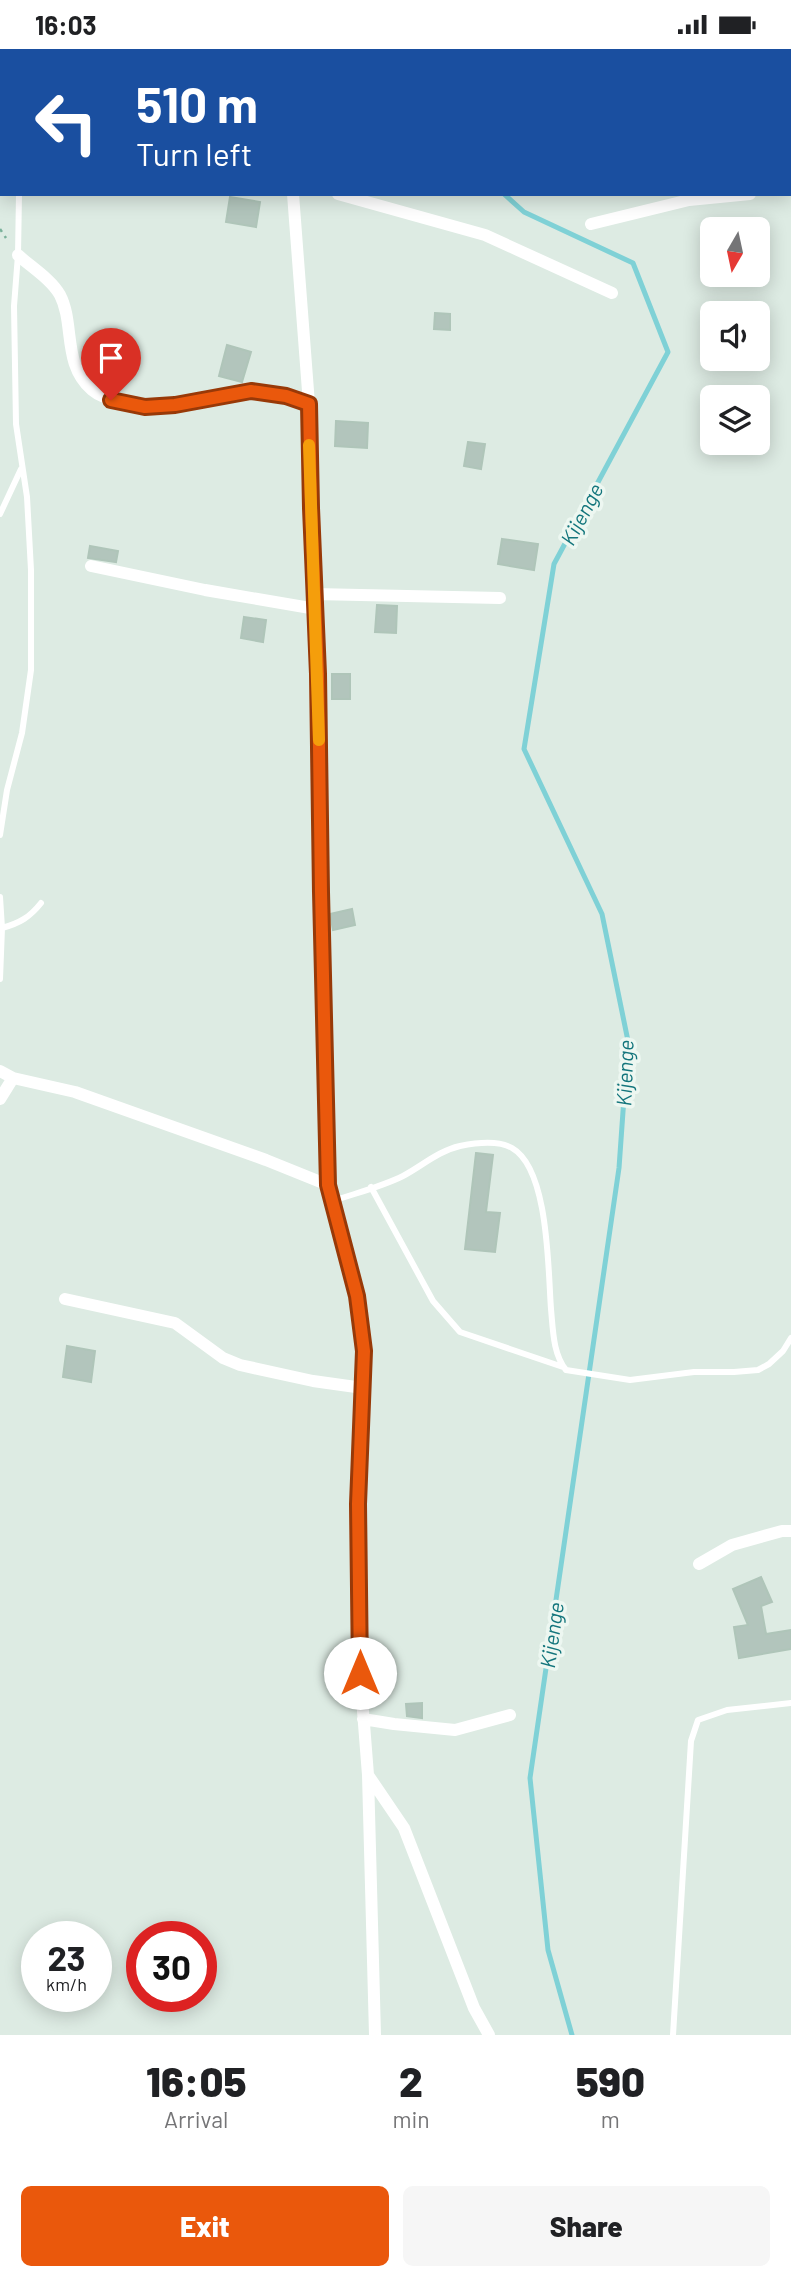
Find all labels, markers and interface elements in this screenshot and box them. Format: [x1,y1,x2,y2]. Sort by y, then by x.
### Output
text: 16:03 [35,9,97,40]
text: 510 m [136,74,258,133]
icon: left [21,77,112,168]
text: Turn left [136,134,253,172]
north arrow [700,217,770,287]
map controls [700,217,770,455]
button: sound [700,301,770,371]
pin [81,328,141,400]
icon: arrive [92,339,130,377]
button: layers [700,385,770,455]
water label: Kijenge [554,479,608,549]
water label: Kijenge [610,1039,638,1107]
water label: Kijenge [534,1600,568,1670]
position arrow [323,1636,397,1710]
speed limit sign: 30 [126,1921,217,2012]
text: 23 [47,1936,86,1978]
text: km/h [46,1973,87,1995]
text: 16:05 [146,2055,246,2105]
text: 2 [399,2055,423,2105]
text: 590 [576,2055,645,2105]
text: Arrival [164,2105,228,2133]
text: min [392,2105,430,2133]
text: m [601,2105,620,2133]
button: Exit [21,2186,389,2266]
button: Share [403,2186,770,2266]

